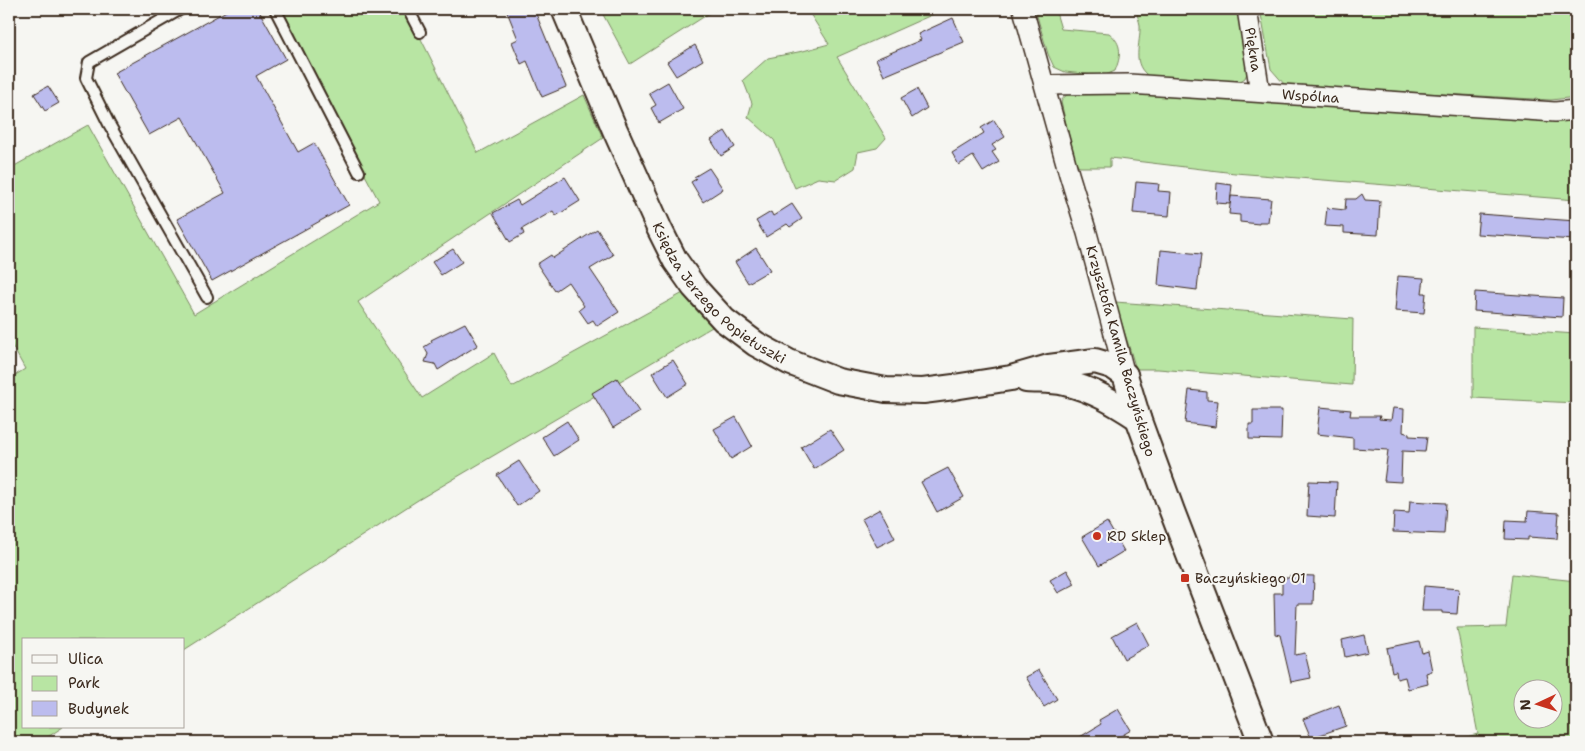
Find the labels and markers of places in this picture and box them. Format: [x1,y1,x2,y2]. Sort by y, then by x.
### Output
place label: RD Sklep [1107,527,1166,545]
marker: RD Sklep [1091,530,1103,542]
place label: Baczyńskiego 01 [1195,569,1306,587]
marker: Baczyńskiego 01 [1179,572,1191,584]

